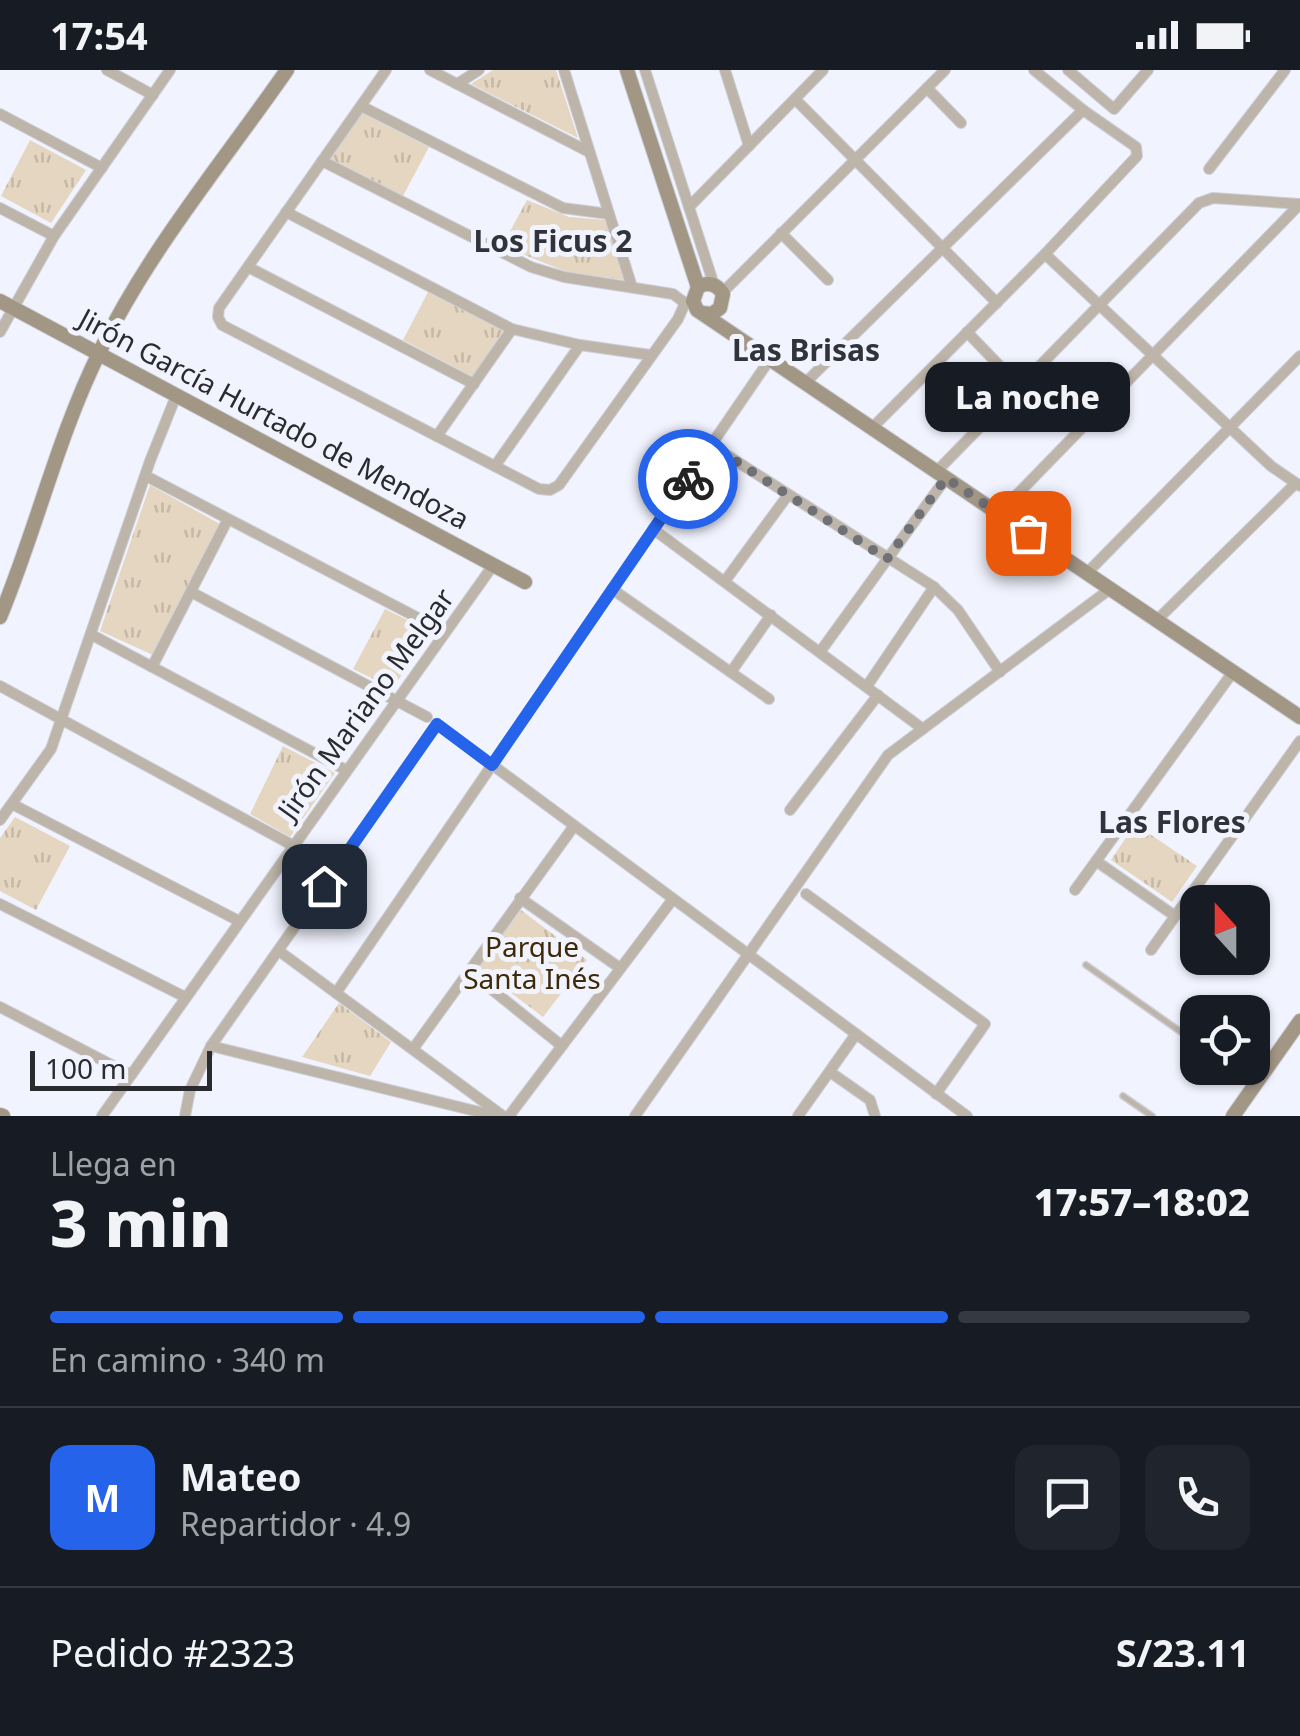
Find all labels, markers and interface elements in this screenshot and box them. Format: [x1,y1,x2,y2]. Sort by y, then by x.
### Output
text: 17:54 [50,9,148,61]
district label: Los Ficus 2 [474,220,632,261]
street label: Jirón García Hurtado de Mendoza [70,297,476,537]
district label: Las Brisas [732,329,880,370]
callout: La noche [926,363,1130,433]
text: La noche [955,375,1100,418]
courier [638,429,738,529]
icon: bike [661,452,716,507]
pin [986,491,1071,576]
icon: bag [1001,506,1056,561]
street label: Jirón Mariano Melgar [267,580,462,829]
district label: Las Flores [1098,801,1246,842]
pin [282,844,367,929]
icon: home [297,859,352,914]
north arrow [1180,885,1270,975]
map controls [1180,885,1270,1085]
park label: Parque Santa Inés [463,927,601,997]
button: locate [1180,995,1270,1085]
scale bar [30,1046,212,1090]
text: 100 m [45,1049,127,1087]
text: Llega en [50,1142,177,1185]
text: 17:57–18:02 [1034,1175,1250,1227]
text: 3 min [50,1178,232,1266]
text: En camino · 340 m [50,1338,325,1381]
button: chat [1015,1445,1120,1550]
button: phone [1145,1445,1250,1550]
text: Mateo [180,1450,302,1502]
text: M [85,1471,120,1523]
text: Repartidor · 4.9 [180,1502,411,1545]
text: Pedido #2323 [50,1626,295,1678]
text: S/23.11 [1116,1626,1250,1678]

